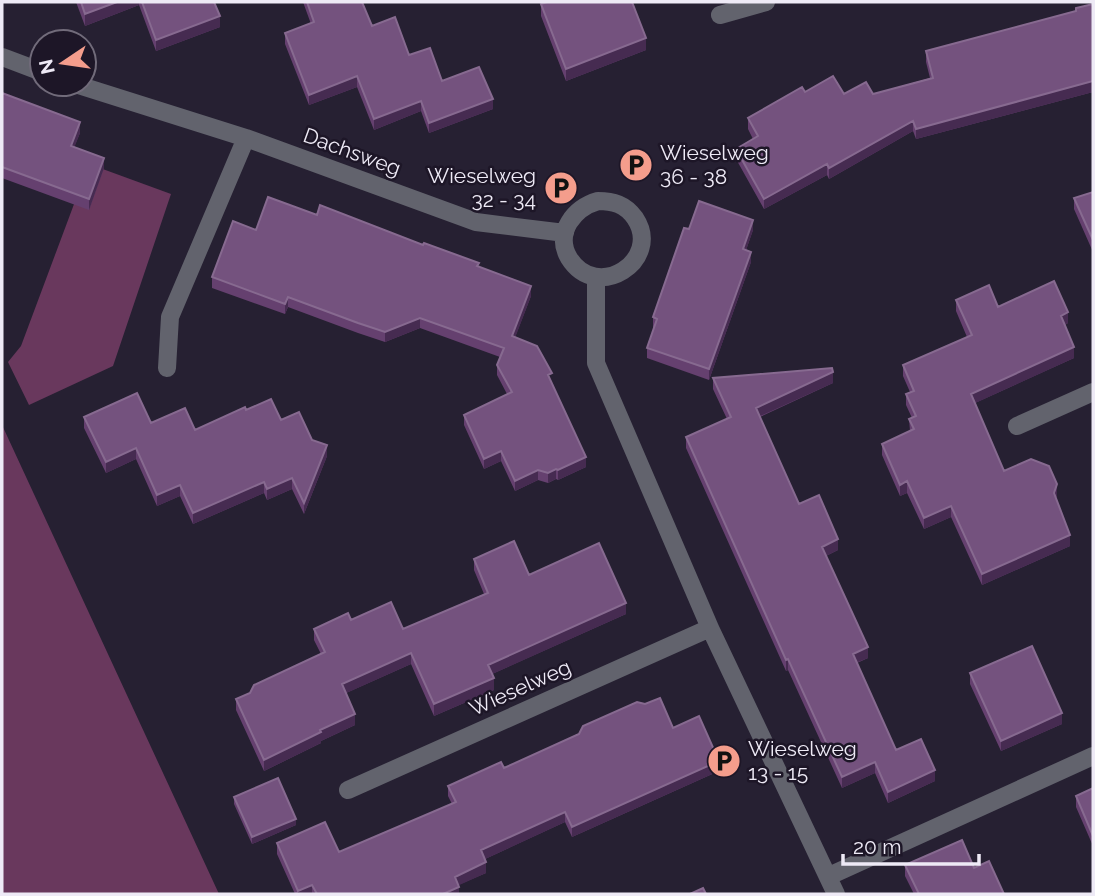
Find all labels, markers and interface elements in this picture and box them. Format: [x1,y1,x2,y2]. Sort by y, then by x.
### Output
north arrow [28,28,98,98]
text: N [34,57,59,76]
street label: Dachsweg [300,122,404,181]
place label: Wieselweg 36 - 38 [660,140,769,189]
parking icon: Wieselweg 36 - 38 [617,146,655,184]
place label: Wieselweg 32 - 34 [427,163,536,212]
parking icon: Wieselweg 32 - 34 [542,169,580,207]
street label: Wieselweg [465,654,575,721]
place label: Wieselweg 13 - 15 [748,736,857,785]
parking icon: Wieselweg 13 - 15 [705,742,743,780]
scale bar [843,822,979,866]
text: 20 m [853,834,901,859]

